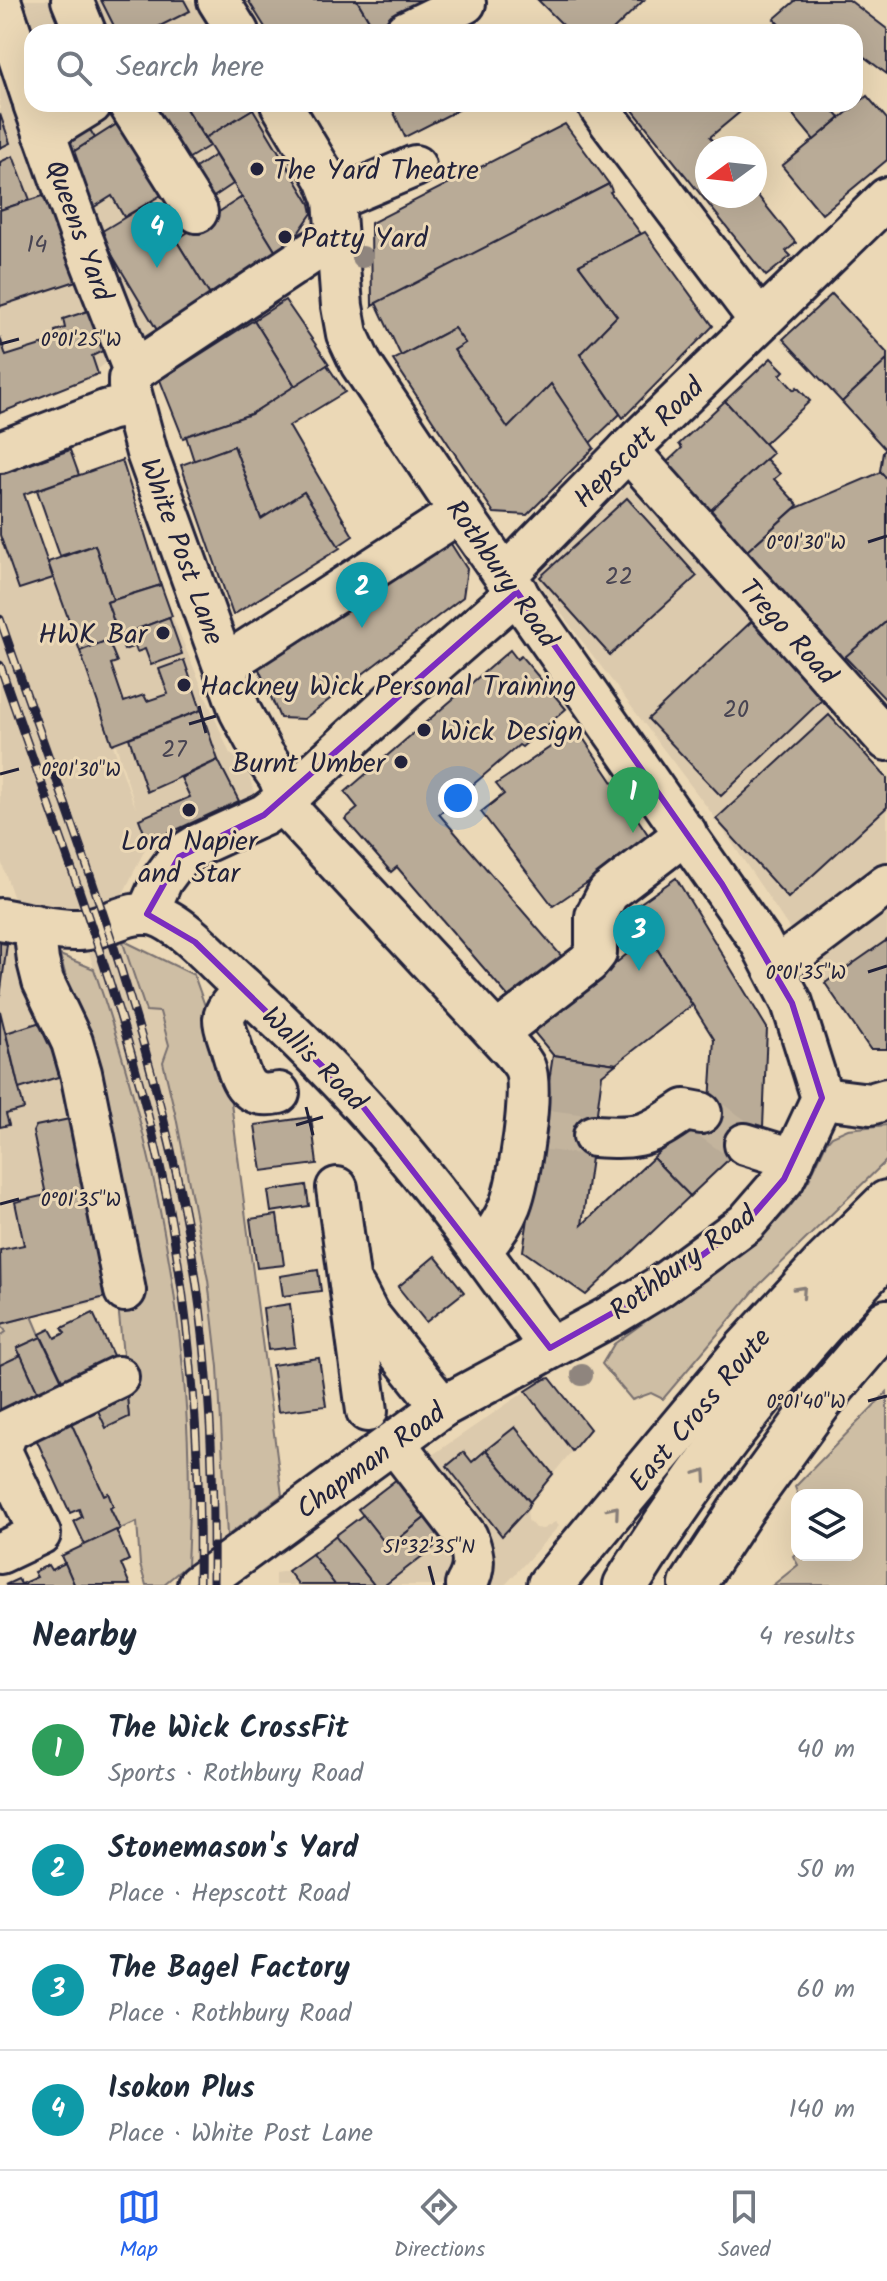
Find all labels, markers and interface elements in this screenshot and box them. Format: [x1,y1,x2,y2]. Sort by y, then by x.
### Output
search box [24,24,863,112]
text: Search here [116,44,264,92]
icon: search [52,46,96,90]
north arrow [695,136,767,208]
place label: The Yard Theatre [273,149,479,194]
street label: Queens Yard [31,154,124,309]
marker: The Yard Theatre [248,160,266,178]
pin: 4 [131,202,183,268]
place label: Patty Yard [301,217,429,262]
house number: 14 [27,226,47,265]
marker: Patty Yard [276,228,294,246]
text: 0°01'25"W [41,325,121,357]
street label: Hepscott Road [563,367,717,520]
street label: White Post Lane [126,452,235,652]
street label: Rothbury Road [433,491,570,659]
text: 0°01'30"W [766,528,846,560]
house number: 22 [605,558,633,597]
pin: 2 [336,562,388,628]
street label: Trego Road [727,569,848,697]
place label: HWK Bar [38,613,149,658]
marker: HWK Bar [154,624,172,642]
place label: Hackney Wick Personal Training [200,665,576,710]
marker: Hackney Wick Personal Training [175,676,193,694]
house number: 20 [723,691,749,730]
place label: Wick Design [440,710,583,755]
marker: Wick Design [415,721,433,739]
house number: 27 [161,731,187,770]
place label: Burnt Umber [232,742,387,787]
marker: Burnt Umber [392,753,410,771]
text: 0°01'30"W [41,755,121,787]
pin: 1 [607,767,659,833]
your location [438,778,478,818]
marker: Lord Napier and Star [180,801,198,819]
place label: Lord Napier and Star [121,820,259,897]
pin: 3 [613,905,665,971]
text: 0°01'35"W [766,958,846,990]
street label: Wallis Road [250,996,377,1124]
text: 0°01'35"W [41,1185,121,1217]
street label: Rothbury Road [600,1194,767,1333]
one-way arrow [791,1286,806,1300]
street label: East Cross Route [618,1318,784,1503]
text: 0°01'40"W [766,1387,846,1419]
street label: Chapman Road [287,1391,457,1532]
one-way arrow [692,1469,707,1483]
map controls [791,1489,863,1561]
button: layers [791,1489,863,1561]
one-way arrow [604,1505,619,1520]
text: 51°32'35"N [383,1532,475,1564]
text: Nearby [32,1610,137,1664]
text: 4 results [759,1616,855,1658]
text: The Wick CrossFit [108,1705,348,1753]
text: 1 [54,1729,62,1771]
text: 40 m [797,1729,855,1771]
text: Sports · Rothbury Road [108,1753,363,1795]
text: Stonemason's Yard [108,1825,359,1873]
text: 2 [50,1849,66,1891]
text: 50 m [797,1849,855,1891]
text: Place · Hepscott Road [108,1873,350,1915]
text: The Bagel Factory [108,1945,350,1993]
text: 3 [51,1969,65,2011]
text: 60 m [796,1969,855,2011]
text: Place · Rothbury Road [108,1993,351,2035]
text: Isokon Plus [108,2065,255,2113]
text: 4 [51,2089,65,2131]
text: 140 m [788,2089,855,2131]
text: Place · White Post Lane [108,2113,373,2155]
tab: Map [117,2185,161,2268]
tab: Directions [394,2185,485,2268]
tab: Saved [718,2185,770,2268]

